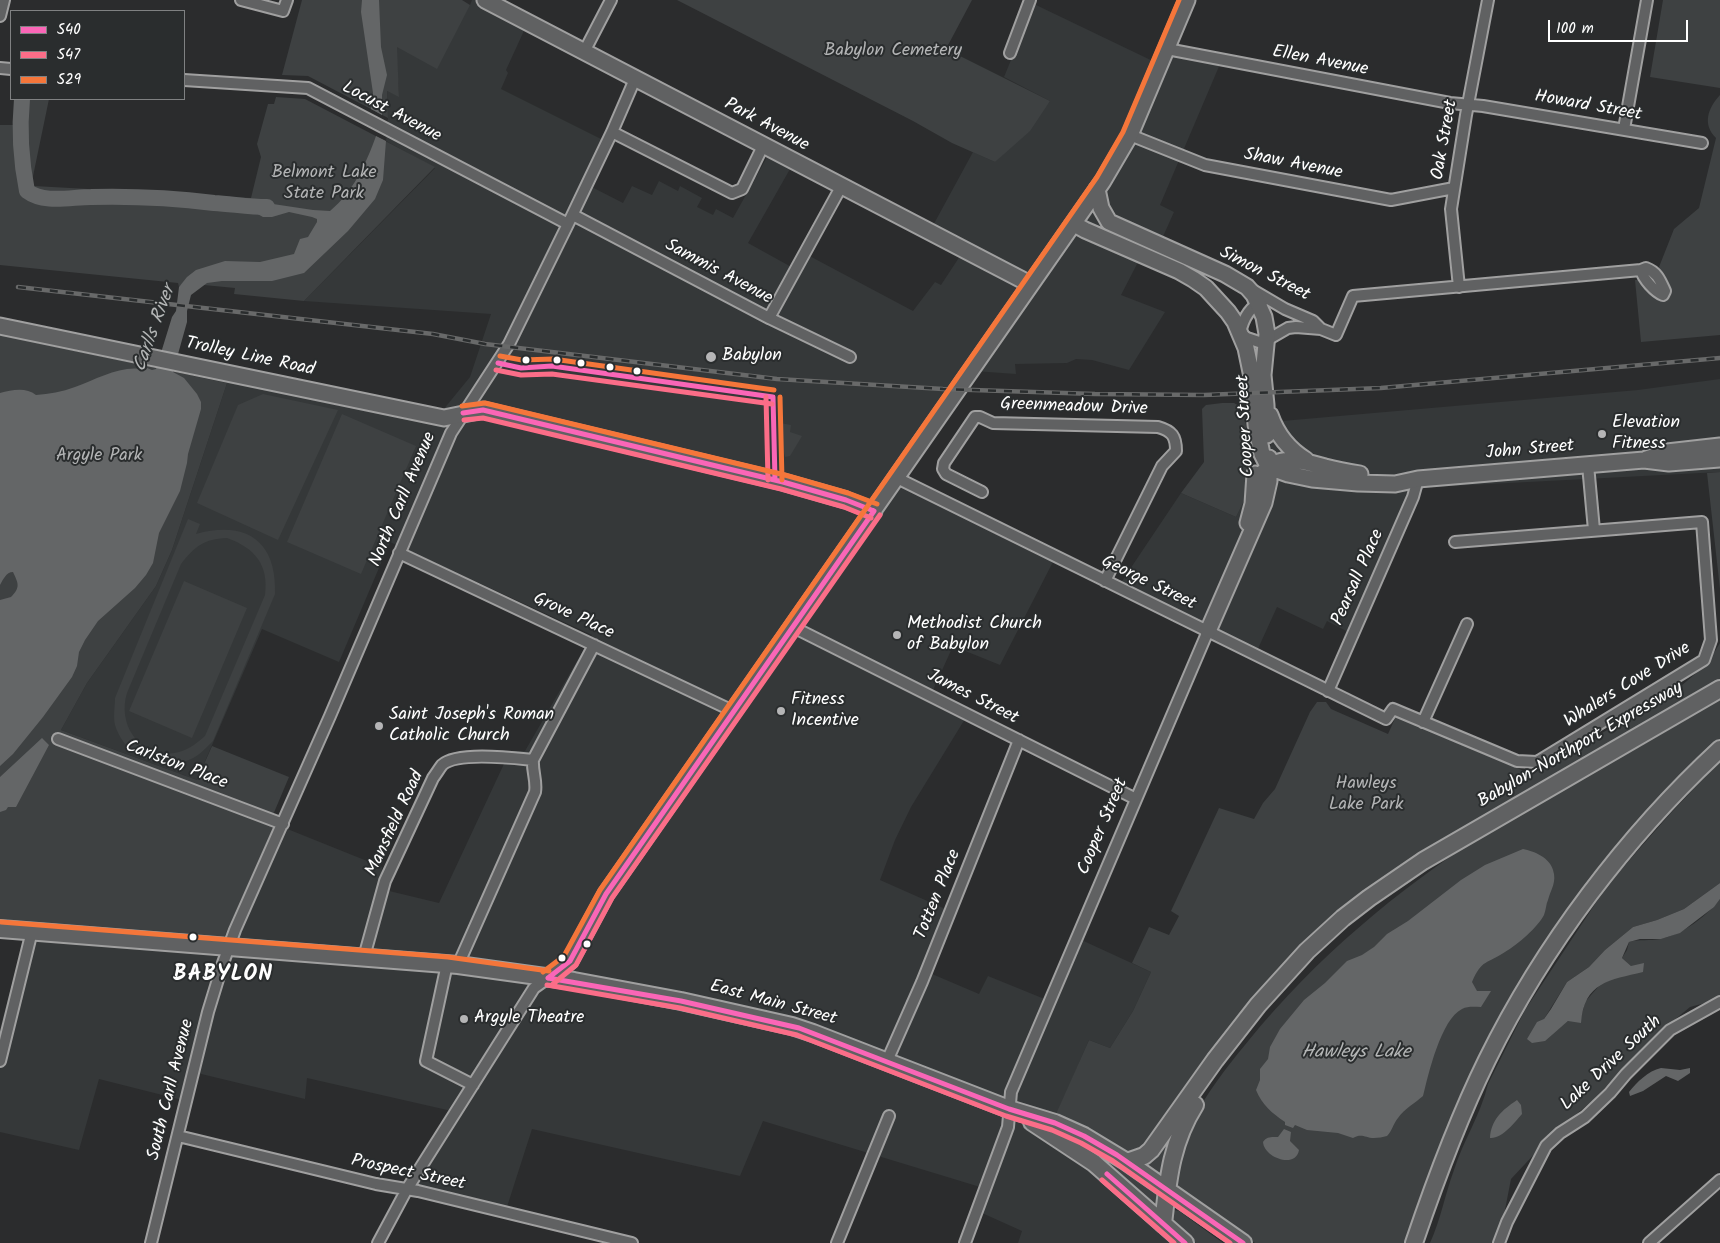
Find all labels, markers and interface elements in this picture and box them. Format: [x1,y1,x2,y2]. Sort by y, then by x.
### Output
legend [10,10,185,100]
scale bar [1550,10,1690,42]
text: 100 m [1556,17,1594,41]
text: S40 [57,18,81,42]
park label: Babylon Cemetery [824,41,962,63]
street label: Ellen Avenue [1270,42,1370,82]
text: S47 [57,43,80,67]
text: S29 [57,68,81,92]
street label: Locust Avenue [338,78,444,148]
street label: Howard Street [1533,87,1643,127]
street label: Park Avenue [720,95,812,157]
street label: Oak Street [1428,98,1464,182]
street label: Shaw Avenue [1242,145,1344,185]
park label: Belmont Lake State Park [271,163,377,205]
street label: Sammis Avenue [660,236,776,310]
street label: Simon Street [1215,243,1313,307]
water label: Carlls River [130,283,182,375]
street label: Trolley Line Road [183,334,317,382]
place label: Babylon [722,346,782,368]
marker: Babylon [704,350,718,364]
unlabelled marker [521,355,531,365]
unlabelled marker [552,355,562,365]
unlabelled marker [576,358,586,368]
unlabelled marker [605,362,615,372]
unlabelled marker [632,366,642,376]
street label: Cooper Street [1234,374,1260,478]
street label: Greenmeadow Drive [1000,395,1148,421]
place label: Elevation Fitness [1612,413,1680,456]
marker: Elevation Fitness [1596,428,1608,440]
street label: North Carll Avenue [366,429,442,571]
street label: John Street [1485,436,1575,466]
park label: Argyle Park [56,446,142,468]
street label: Pearsall Place [1328,526,1390,630]
street label: George Street [1097,552,1199,616]
street label: Grove Place [529,589,617,645]
place label: Methodist Church of Babylon [907,614,1042,656]
marker: Methodist Church of Babylon [891,629,903,641]
street label: Whalers Cove Drive [1561,638,1695,734]
street label: James Street [923,666,1021,730]
street label: Babylon-Northport Expressway [1475,678,1687,814]
place label: Fitness Incentive [791,690,859,732]
place label: Saint Joseph's Roman Catholic Church [389,705,554,748]
marker: Fitness Incentive [775,705,787,717]
marker: Saint Joseph's Roman Catholic Church [373,720,385,732]
street label: Carlston Place [122,737,230,795]
street label: Mansfield Road [362,768,430,880]
park label: Hawleys Lake Park [1329,774,1403,816]
street label: Cooper Street [1074,776,1134,878]
street label: Totten Place [911,847,967,943]
unlabelled marker [188,932,198,942]
unlabelled marker [582,939,592,949]
unlabelled marker [557,953,567,963]
district label: BABYLON [172,963,274,989]
street label: East Main Street [707,977,839,1031]
place label: Argyle Theatre [474,1008,584,1030]
street label: Lake Drive South [1557,1012,1667,1116]
marker: Argyle Theatre [458,1013,470,1025]
street label: South Carll Avenue [144,1017,200,1163]
water label: Hawleys Lake [1301,1043,1411,1065]
street label: Prospect Street [349,1151,467,1197]

